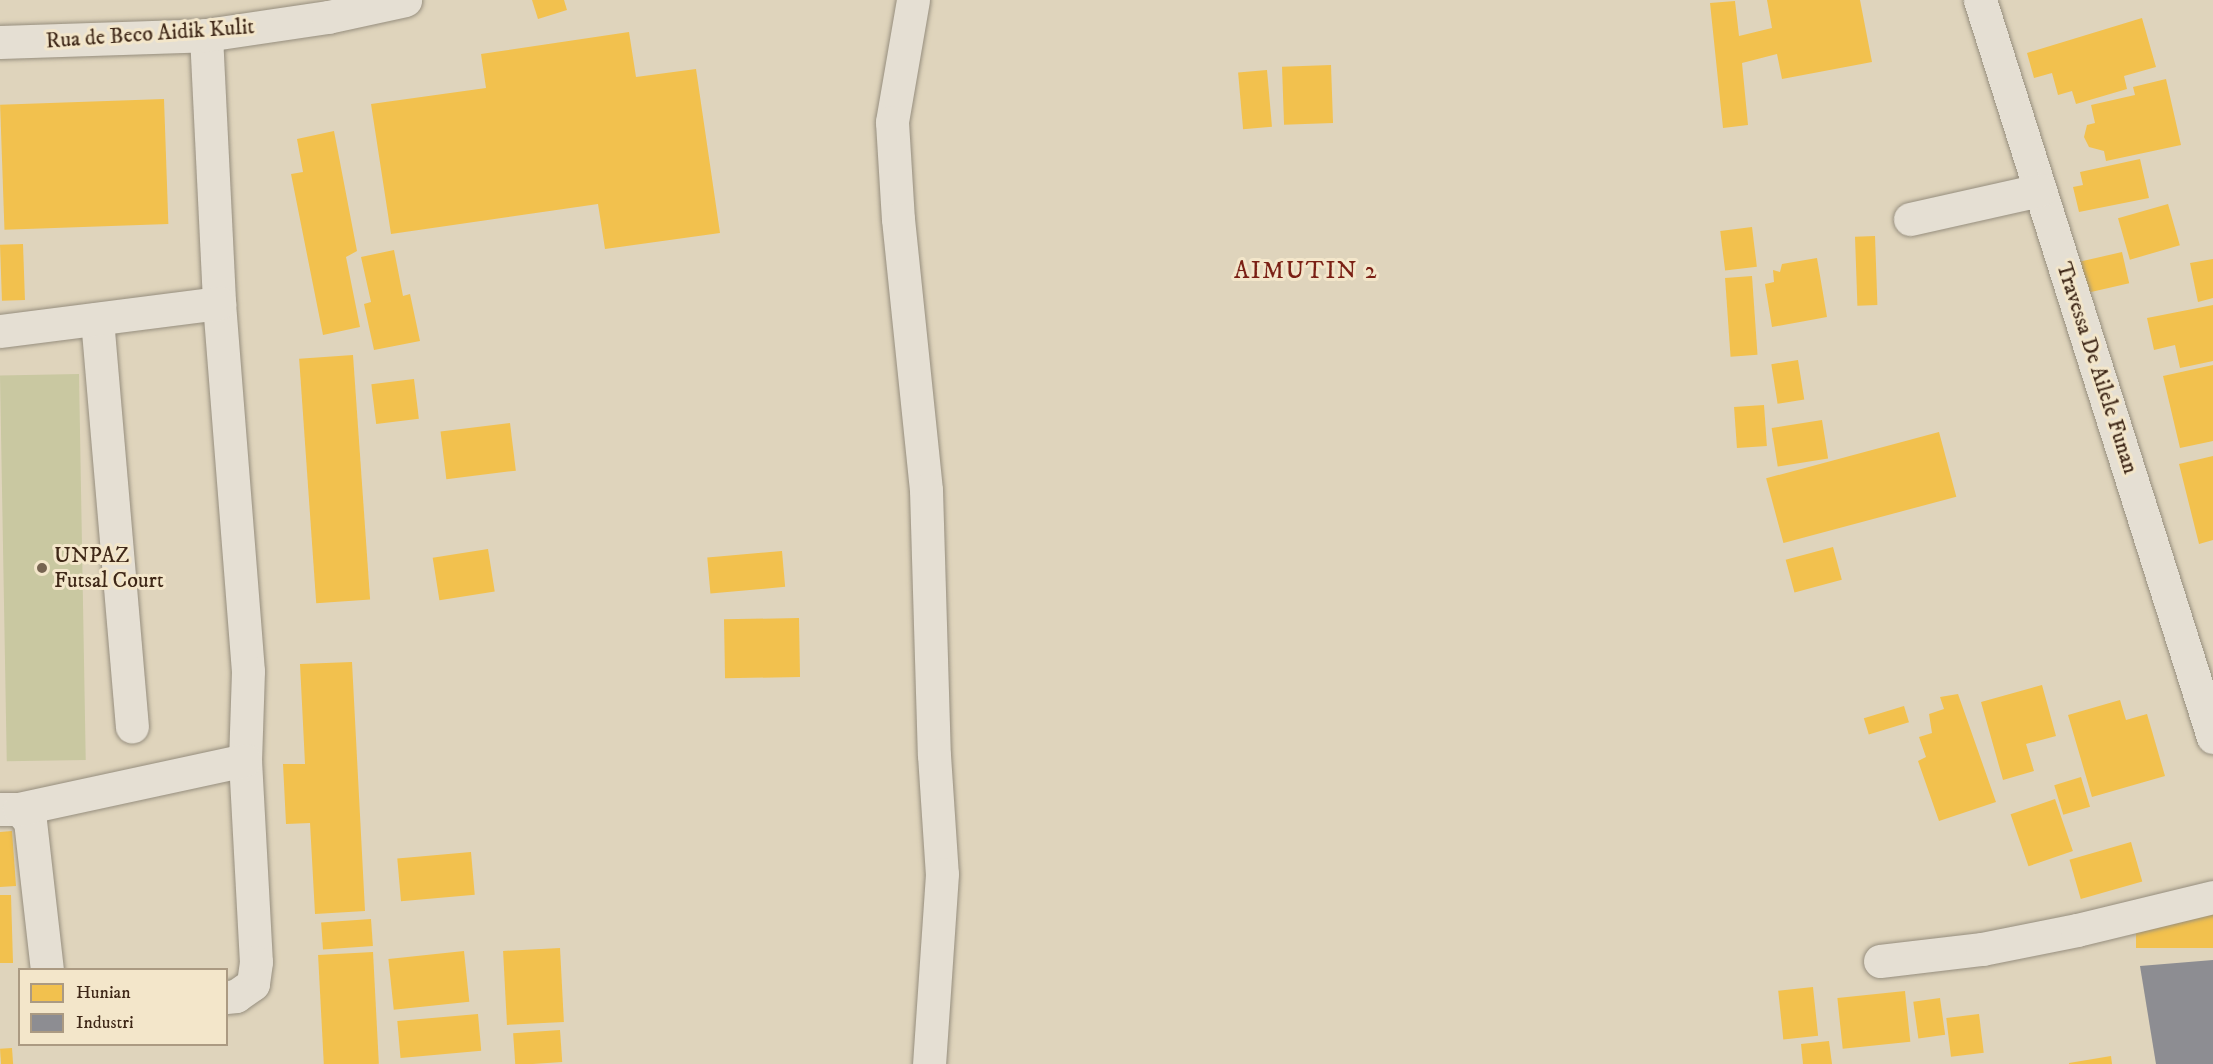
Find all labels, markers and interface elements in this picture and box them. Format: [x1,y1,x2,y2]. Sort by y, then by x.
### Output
street label: Rua de Beco Aidik Kulit [45,14,255,54]
district label: AIMUTIN 2 [1234,258,1378,286]
street label: Travessa De Ailele Funan [2050,259,2144,477]
place label: UNPAZ Futsal Court [54,542,164,594]
marker: UNPAZ Futsal Court [35,561,49,575]
legend [18,968,228,1046]
text: Hunian [76,982,131,1004]
text: Industri [76,1012,134,1034]

